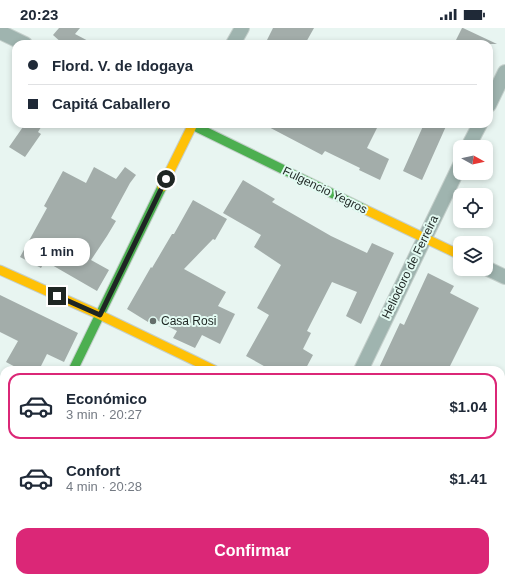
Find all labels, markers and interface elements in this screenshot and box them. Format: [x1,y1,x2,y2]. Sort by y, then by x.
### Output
text: 20:23 [20,6,58,23]
text: Flord. V. de Idogaya [52,57,193,74]
text: Capitá Caballero [52,95,170,112]
north arrow [453,140,493,180]
map controls [453,140,493,276]
street label: Fulgencio Yegros [281,164,369,216]
route start [157,170,175,188]
button: locate [453,188,493,228]
street label: Heliodoro de Ferreira [379,213,441,321]
button: layers [453,236,493,276]
callout: 1 min [24,238,90,266]
text: 1 min [40,244,74,259]
route end [48,287,66,305]
place label: Casa Rosi [161,314,216,328]
marker: Casa Rosi [148,316,158,326]
icon: car [18,388,54,424]
text: Económico [66,390,147,407]
text: $1.04 [449,398,487,415]
text: 3 min · 20:27 [66,407,142,422]
icon: car [18,460,54,496]
text: Confort [66,462,120,479]
text: $1.41 [449,470,487,487]
text: 4 min · 20:28 [66,479,142,494]
button: Confirmar [16,528,489,574]

